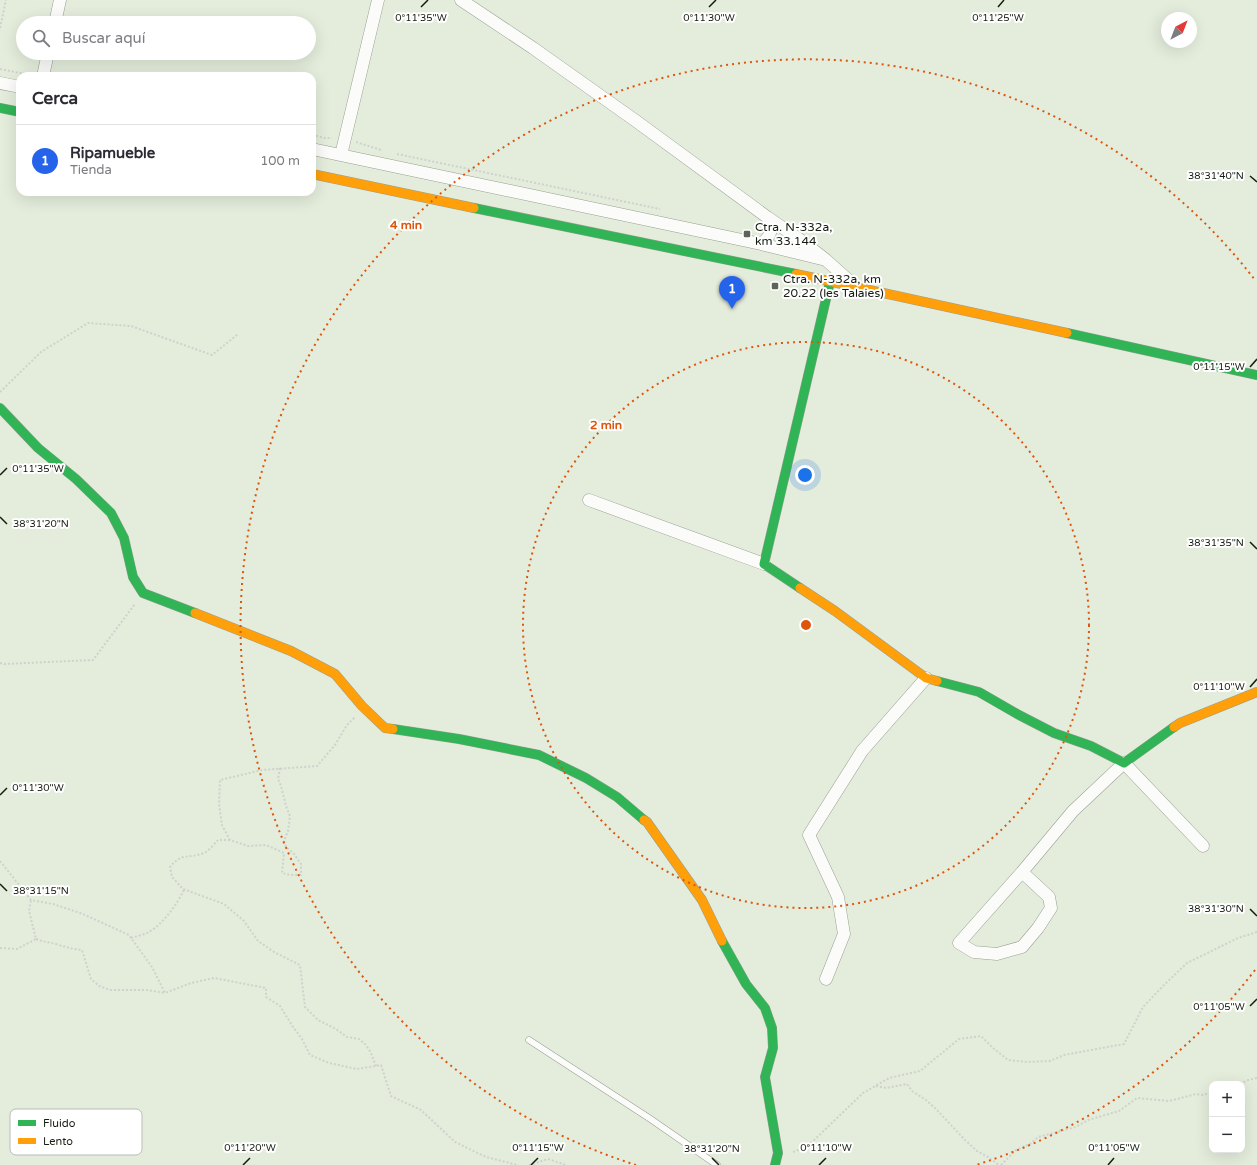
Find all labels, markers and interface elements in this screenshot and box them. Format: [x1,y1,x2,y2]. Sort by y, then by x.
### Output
text: 0°11'35"W [395,12,447,24]
text: 0°11'30"W [683,12,735,24]
text: 0°11'25"W [972,12,1024,24]
north arrow [1161,12,1197,48]
search box [16,16,316,60]
icon: search [30,27,52,49]
text: Buscar aquí [62,29,145,47]
text: Cerca [32,88,78,109]
text: Ripamueble [70,144,155,162]
text: 1 [41,153,49,169]
text: 100 m [260,153,300,169]
text: Tienda [70,162,112,178]
text: 38°31'40"N [1188,170,1244,182]
text: 4 min [390,218,422,232]
place label: Ctra. N-332a, km 33.144 [755,220,832,248]
marker: Ctra. N-332a, km 33.144 [742,229,752,239]
place label: Ctra. N-332a, km 20.22 (les Talaies) [783,272,884,300]
pin: 1 [719,276,745,309]
marker: Ctra. N-332a, km 20.22 (les Talaies) [770,281,780,291]
text: 0°11'15"W [1193,361,1245,373]
text: 2 min [590,418,622,432]
text: 0°11'35"W [12,463,64,475]
your location [795,465,815,485]
text: 38°31'20"N [13,518,69,530]
text: 38°31'35"N [1188,537,1244,549]
centre of rings [799,618,813,632]
text: 0°11'10"W [1193,681,1245,693]
text: 0°11'30"W [12,782,64,794]
text: 38°31'15"N [13,885,69,897]
text: 38°31'30"N [1188,903,1244,915]
text: 0°11'05"W [1193,1001,1245,1013]
map controls [1209,1081,1245,1153]
button: + [1209,1081,1245,1117]
legend [10,1109,142,1155]
text: Fluido [43,1117,76,1130]
button: − [1209,1117,1245,1153]
text: Lento [43,1135,73,1148]
text: 0°11'20"W [224,1142,276,1154]
text: 0°11'15"W [512,1142,564,1154]
text: 0°11'10"W [800,1142,852,1154]
text: 0°11'05"W [1088,1142,1140,1154]
text: 38°31'20"N [684,1143,740,1155]

